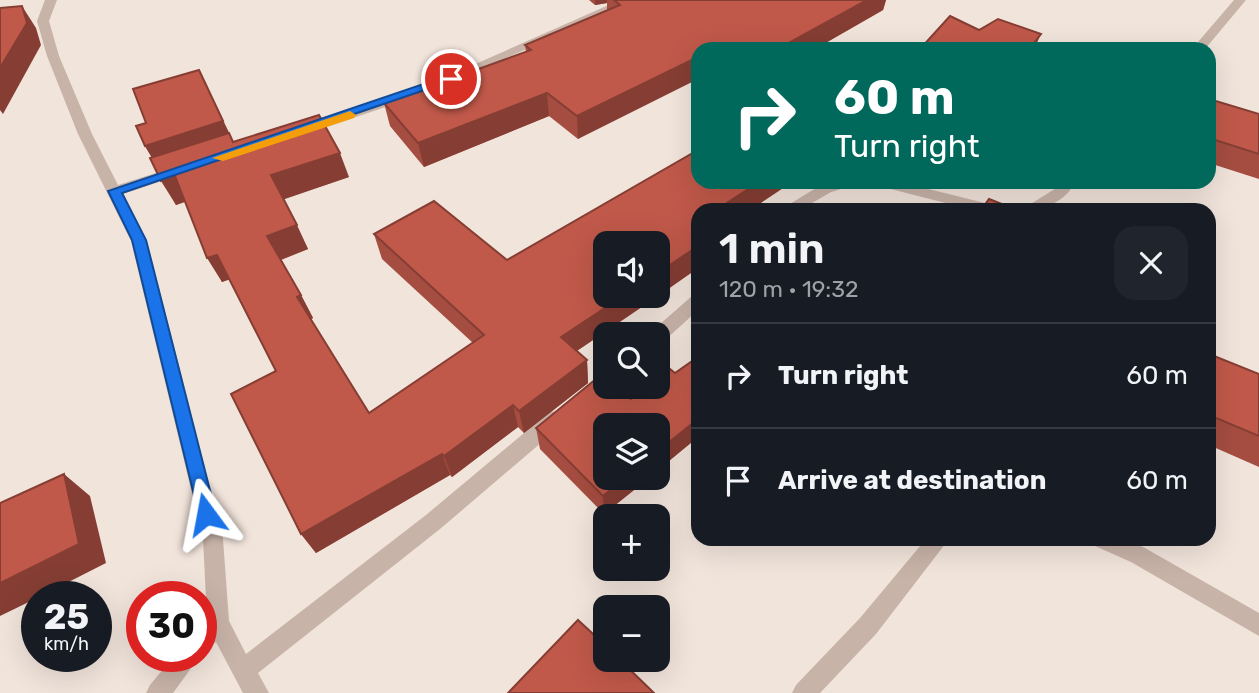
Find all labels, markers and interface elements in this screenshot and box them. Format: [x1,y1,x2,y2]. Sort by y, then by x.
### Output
pin [421,49,481,109]
icon: arrive [432,60,470,98]
text: 60 m [834,68,955,126]
icon: right [719,70,810,161]
text: Turn right [834,127,979,165]
text: 1 min [719,224,825,274]
button: close [1114,226,1188,300]
map controls [593,231,670,672]
button: sound [593,231,670,308]
text: 120 m · 19:32 [719,275,859,303]
button: search [593,322,670,399]
icon: right [719,357,757,395]
text: Turn right [778,360,908,391]
text: 60 m [1126,360,1188,391]
button: layers [593,413,670,490]
icon: arrive [719,462,757,500]
text: Arrive at destination [778,465,1046,496]
text: 60 m [1126,465,1188,496]
position arrow [169,477,243,551]
button: + [593,504,670,581]
speed limit sign: 30 [126,581,217,672]
button: − [593,595,670,672]
text: 25 [44,596,89,638]
text: km/h [44,633,89,655]

